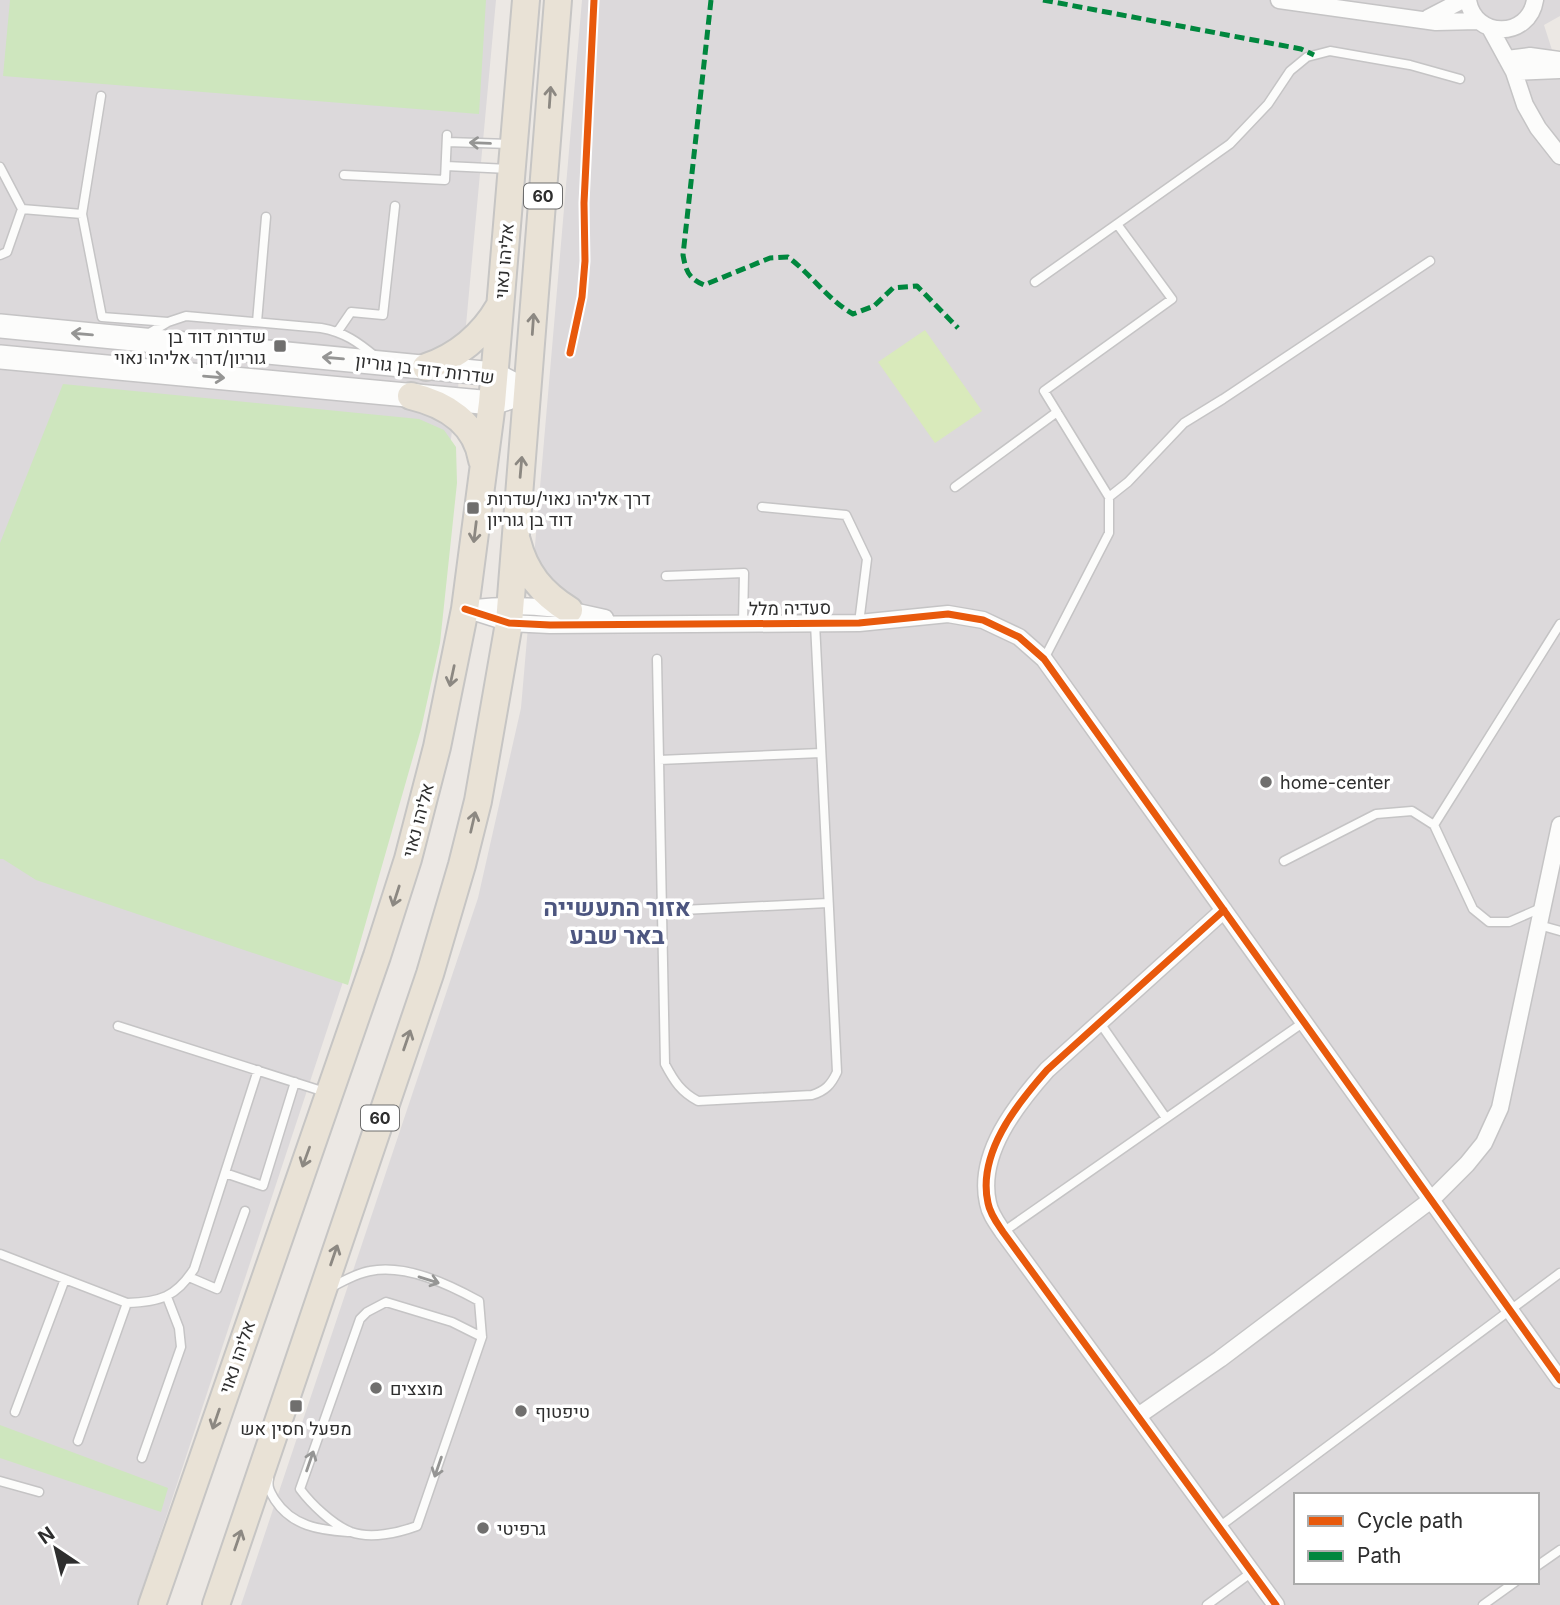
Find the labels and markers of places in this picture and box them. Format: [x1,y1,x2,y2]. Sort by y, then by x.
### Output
place label: שדרות דוד בן גוריון/דרך אליהו נאוי [114,326,266,368]
marker: שדרות דוד בן גוריון/דרך אליהו נאוי [272,338,288,354]
place label: דרך אליהו נאוי/שדרות דוד בן גוריון [487,488,651,530]
marker: דרך אליהו נאוי/שדרות דוד בן גוריון [465,500,481,516]
place label: home-center [1280,772,1391,793]
marker: home-center [1258,774,1274,790]
place label: מוצצים [390,1378,443,1399]
marker: מוצצים [368,1380,384,1396]
marker: מפעל חסין אש [288,1398,304,1414]
place label: טיפטוף [535,1401,590,1422]
marker: טיפטוף [513,1403,529,1419]
place label: מפעל חסין אש [240,1418,352,1439]
place label: גרפיטי [497,1518,546,1539]
marker: גרפיטי [475,1520,491,1536]

